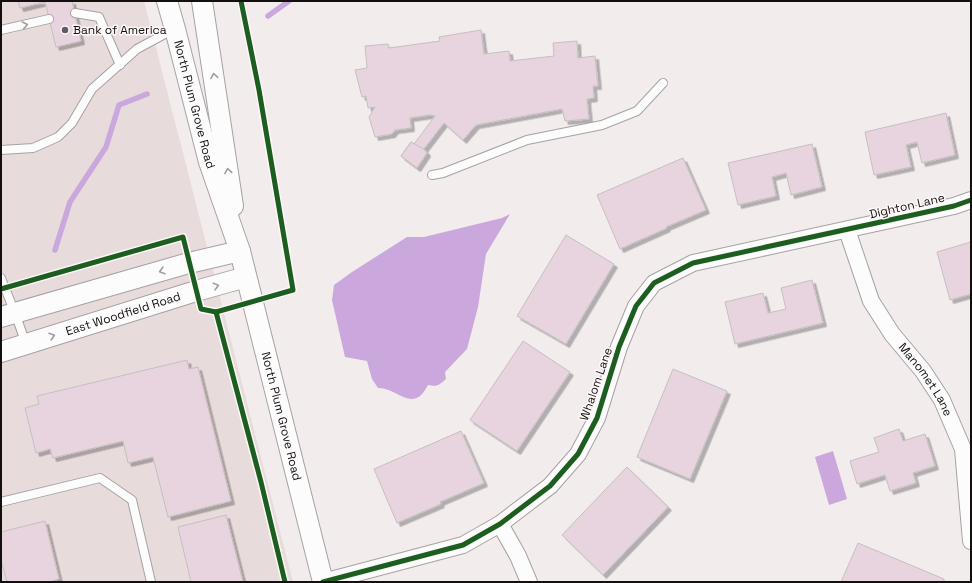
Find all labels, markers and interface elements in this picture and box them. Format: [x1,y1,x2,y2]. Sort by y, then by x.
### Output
one-way arrow [22,21,28,29]
place label: Bank of America [73,22,167,38]
marker: Bank of America [60,25,70,35]
street label: North Plum Grove Road [170,38,219,171]
one-way arrow [210,73,219,79]
one-way arrow [224,168,233,174]
street label: Dighton Lane [868,190,946,222]
one-way arrow [158,266,165,275]
one-way arrow [212,282,219,291]
street label: East Woodfield Road [64,288,183,339]
one-way arrow [48,332,55,341]
street label: Manomet Lane [895,340,956,419]
street label: Whalom Lane [576,345,616,423]
street label: North Plum Grove Road [258,350,305,482]

